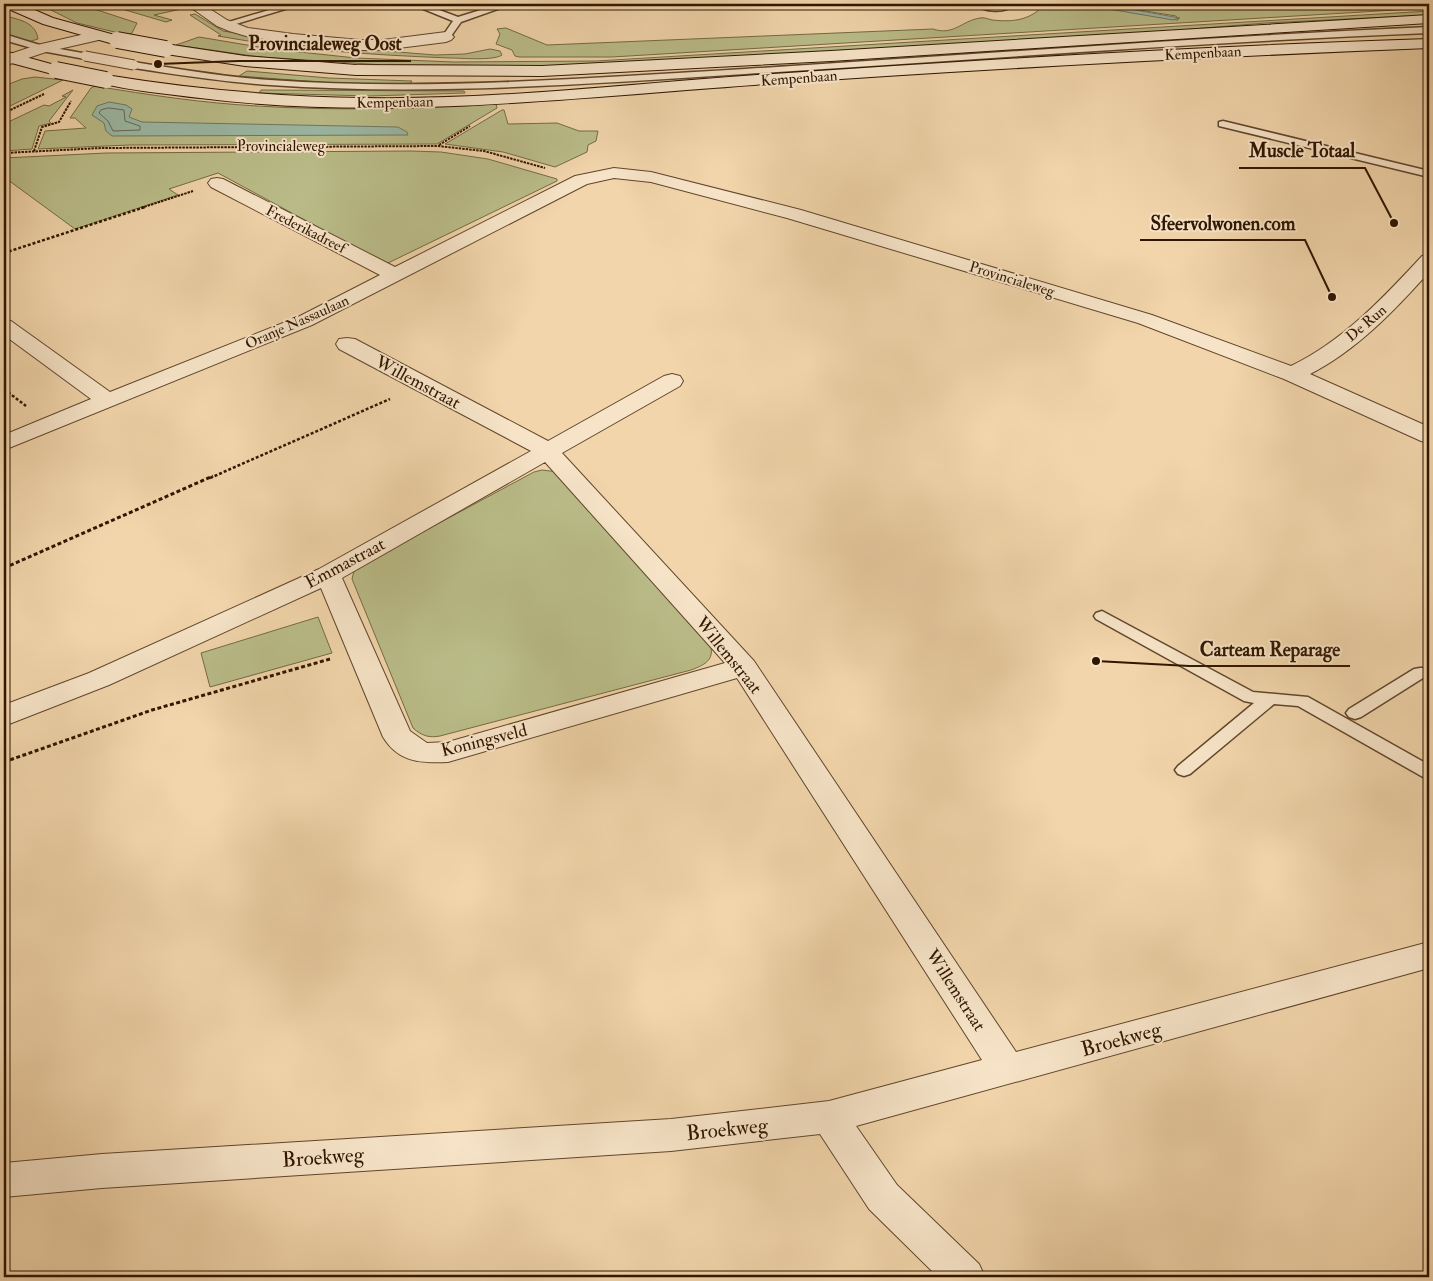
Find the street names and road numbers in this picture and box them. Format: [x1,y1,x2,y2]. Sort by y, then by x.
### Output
street label: Kempenbaan [1164,42,1242,66]
street label: Kempenbaan [760,66,838,92]
street label: Kempenbaan [356,92,434,114]
street label: Provincialeweg [237,137,326,156]
street label: Frederikadreef [262,201,351,259]
street label: Provincialeweg [967,257,1058,302]
street label: Oranje Nassaulaan [242,291,352,354]
street label: De Run [1342,301,1391,346]
street label: Willemstraat [370,350,464,415]
street label: Emmastraat [301,533,389,594]
street label: Willemstraat [690,611,767,699]
street label: Koningsveld [439,719,530,762]
street label: Willemstraat [920,944,991,1036]
street label: Broekweg [1078,1016,1165,1063]
street label: Broekweg [685,1112,770,1147]
street label: Broekweg [281,1141,366,1174]

